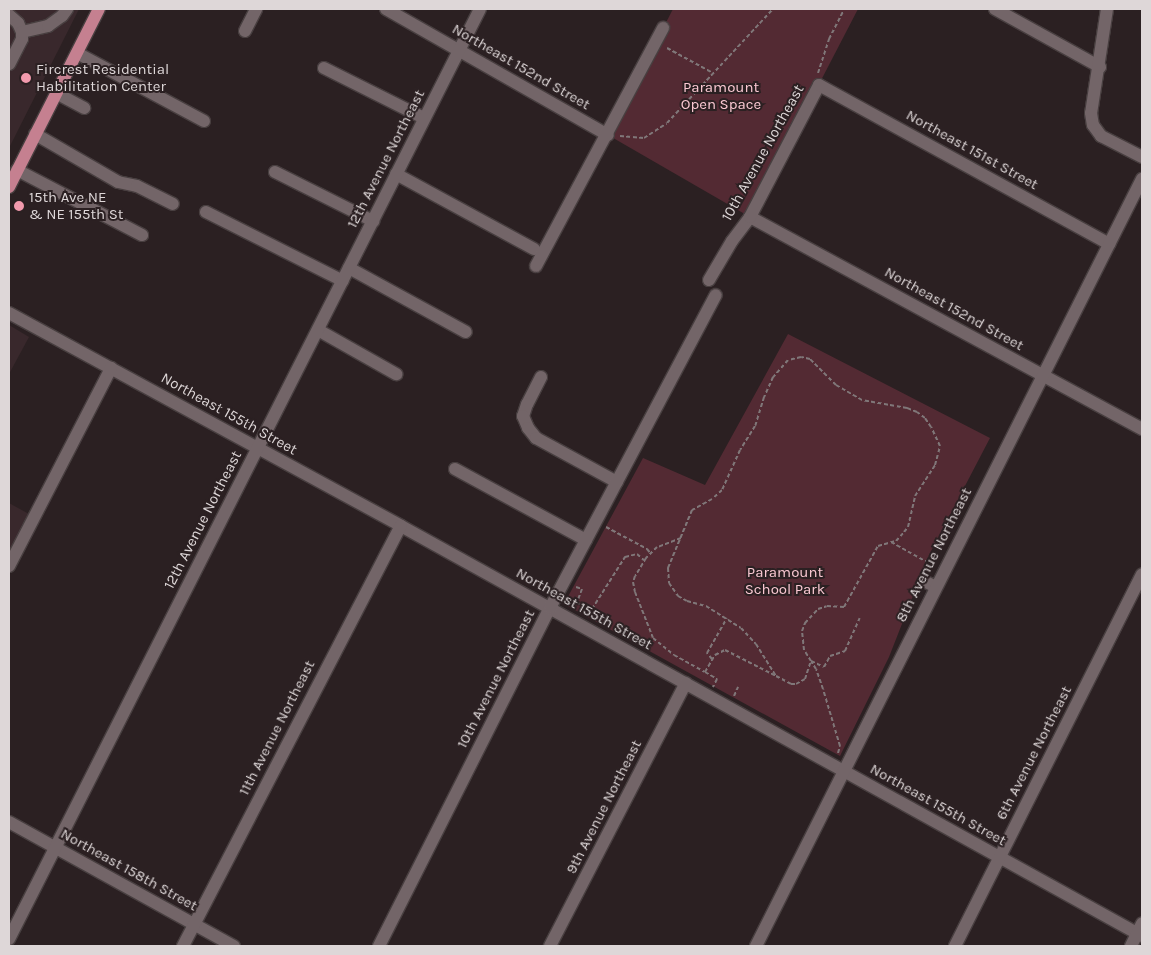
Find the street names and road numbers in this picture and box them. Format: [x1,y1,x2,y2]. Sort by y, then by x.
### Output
street label: Northeast 152nd Street [449,20,593,114]
street label: 10th Avenue Northeast [718,82,808,224]
street label: 12th Avenue Northeast [343,87,429,231]
street label: Northeast 151st Street [903,106,1041,194]
street label: Northeast 152nd Street [881,263,1027,355]
street label: Northeast 155th Street [158,369,300,459]
street label: 12th Avenue Northeast [160,448,246,592]
street label: 8th Avenue Northeast [892,485,976,625]
street label: Northeast 155th Street [513,564,655,654]
street label: 10th Avenue Northeast [453,607,539,751]
street label: 11th Avenue Northeast [235,657,319,799]
street label: 6th Avenue Northeast [992,683,1076,823]
street label: 9th Avenue Northeast [562,737,646,877]
street label: Northeast 155th Street [867,760,1009,850]
street label: Northeast 158th Street [57,825,201,915]

